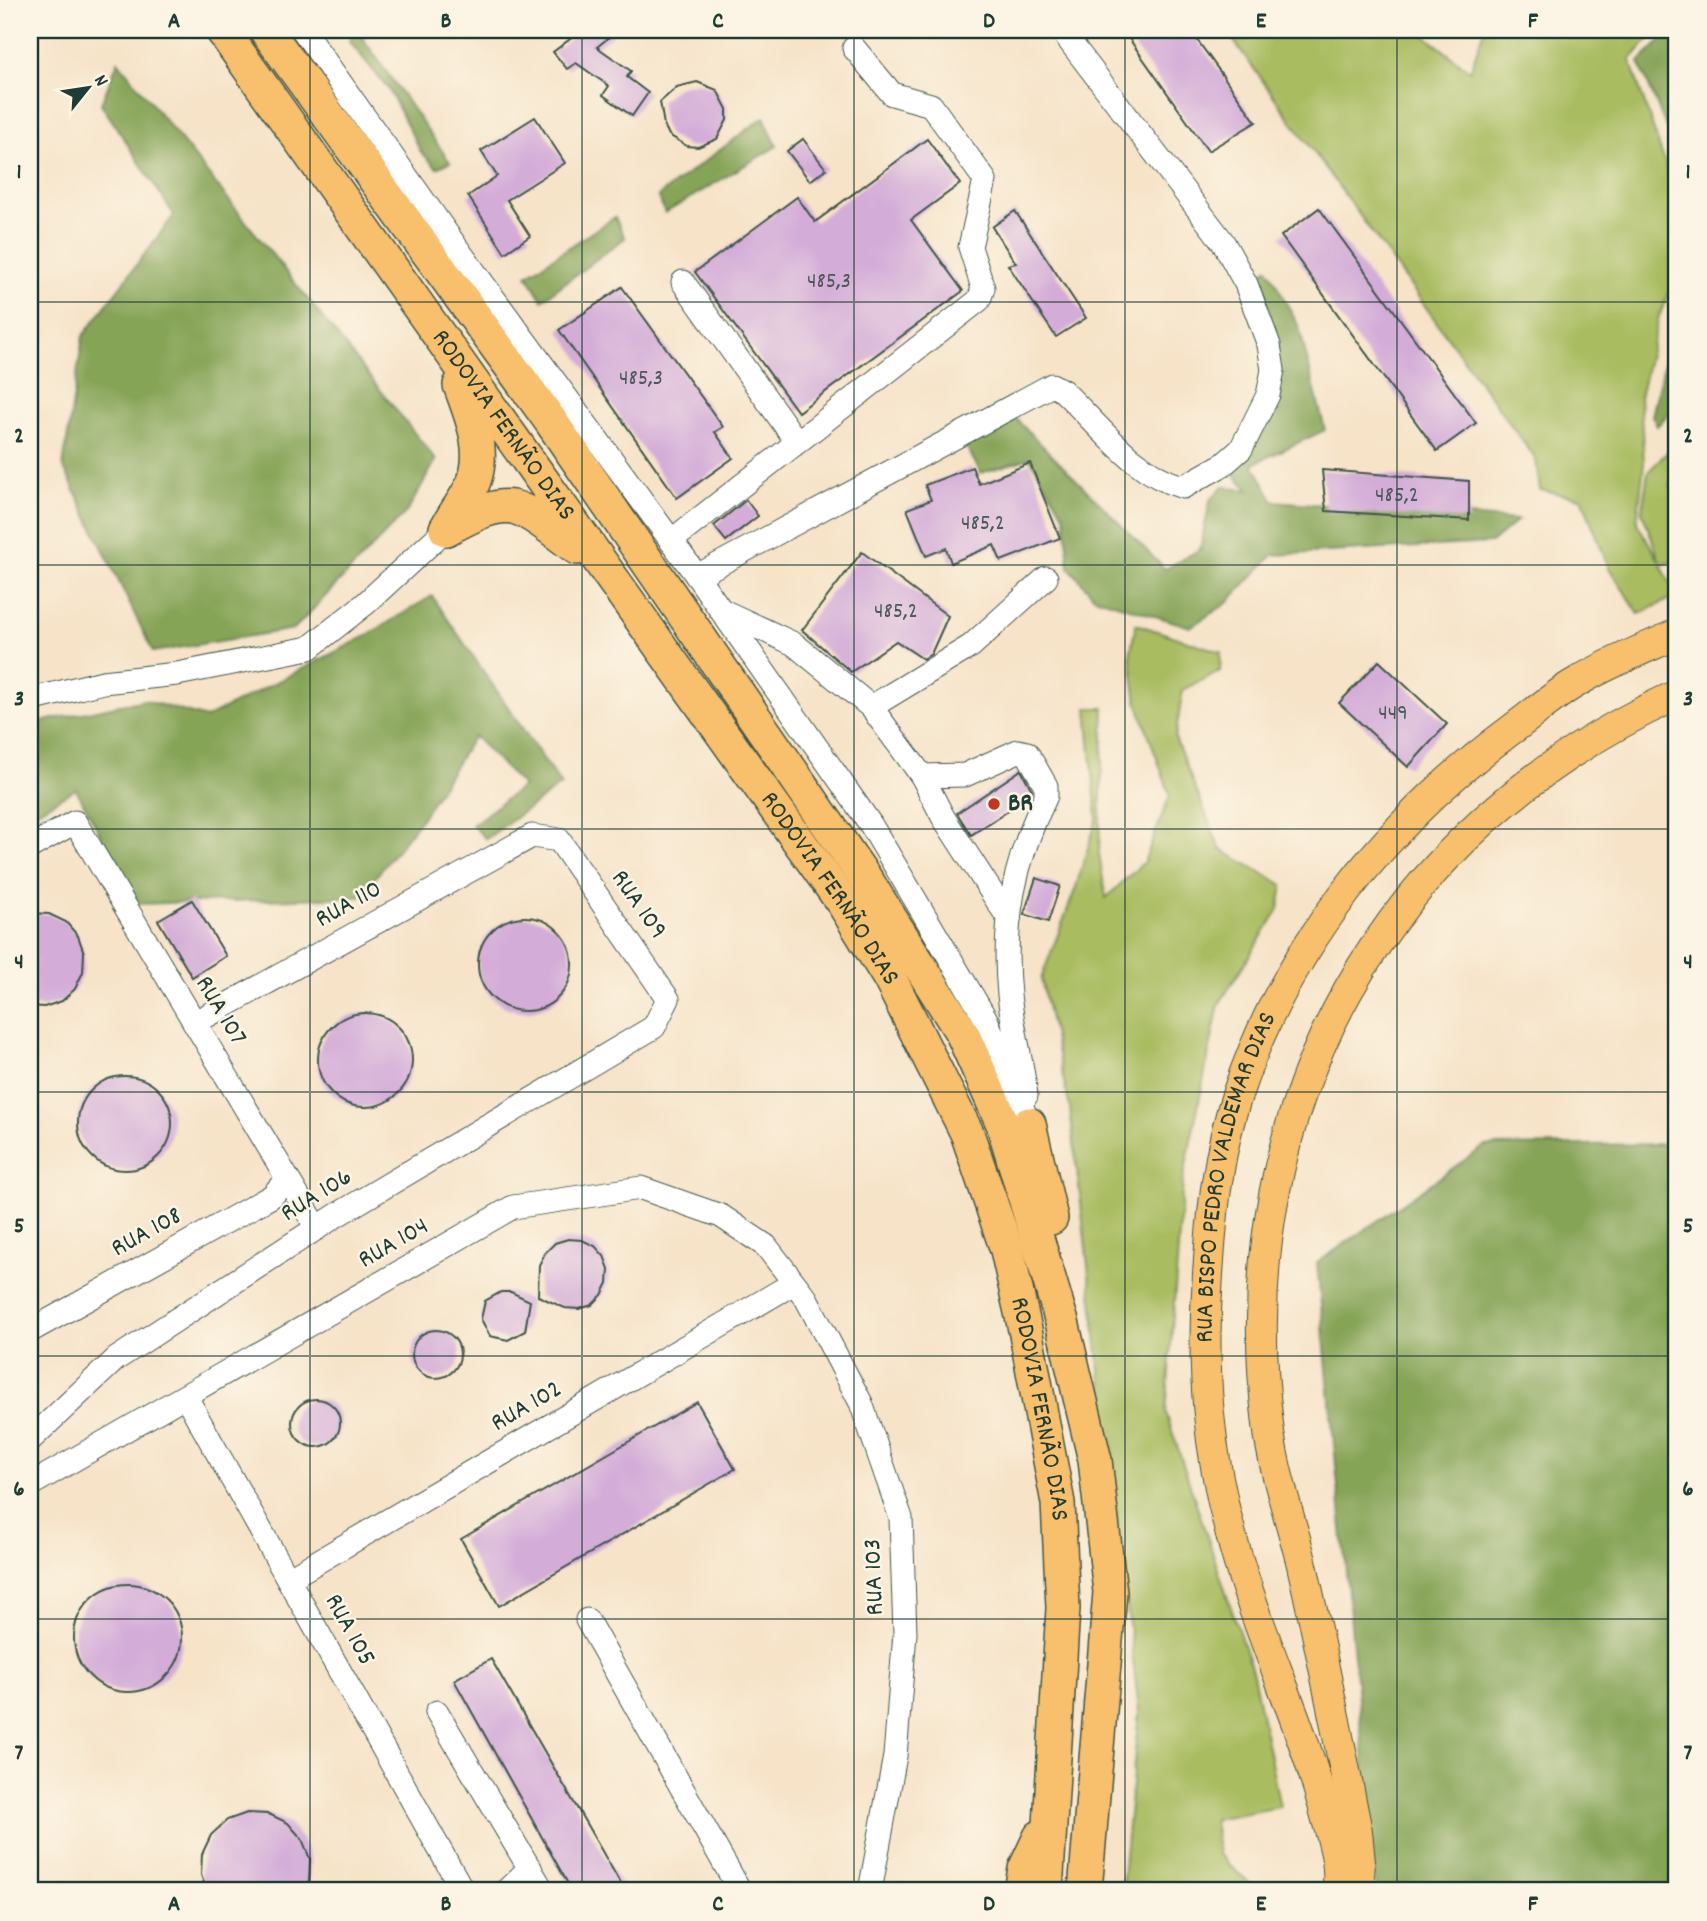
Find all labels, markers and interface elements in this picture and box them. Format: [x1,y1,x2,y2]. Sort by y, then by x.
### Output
text: A [168,6,180,39]
text: B [441,6,452,39]
text: C [712,6,724,39]
text: D [983,6,995,39]
text: E [1256,6,1267,39]
text: F [1528,6,1539,39]
north arrow [52,52,122,122]
text: N [86,70,114,92]
text: 1 [16,157,22,190]
text: 1 [1685,157,1691,190]
house number: 485,3 [807,266,851,299]
street label: RODOVIA FERNÃO DIAS [422,322,584,529]
house number: 485,3 [619,363,663,396]
text: 2 [14,421,24,454]
text: 2 [1683,421,1693,454]
house number: 485,2 [1375,480,1419,513]
house number: 485,2 [961,508,1005,541]
house number: 485,2 [874,596,918,629]
text: 3 [14,684,24,717]
text: 3 [1683,684,1693,717]
house number: 449 [1378,698,1408,731]
street label: RODOVIA FERNÃO DIAS [751,784,908,993]
place label: BR [1008,786,1033,823]
marker: BR [986,796,1002,812]
street label: RUA 109 [601,863,675,947]
street label: RUA 110 [309,872,389,938]
text: 4 [14,947,24,980]
text: 4 [1683,947,1693,980]
street label: RUA 107 [185,969,255,1053]
street label: RUA BISPO PEDRO VALDEMAR DIAS [1187,1006,1287,1343]
street label: RUA 106 [274,1160,360,1232]
street label: RUA 108 [105,1198,189,1268]
street label: RUA 104 [352,1209,436,1279]
text: 5 [14,1211,24,1244]
text: 5 [1683,1211,1693,1244]
street label: RODOVIA FERNÃO DIAS [1000,1294,1077,1522]
street label: RUA 102 [485,1372,569,1442]
text: 6 [13,1474,25,1507]
text: 6 [1682,1474,1694,1507]
street label: RUA 103 [855,1538,895,1616]
street label: RUA 105 [314,1587,384,1673]
text: 7 [15,1738,24,1771]
text: 7 [1684,1738,1693,1771]
text: A [168,1889,180,1921]
text: B [441,1889,452,1921]
text: C [712,1889,724,1921]
text: D [983,1889,995,1921]
text: E [1256,1889,1267,1921]
text: F [1528,1889,1539,1921]

